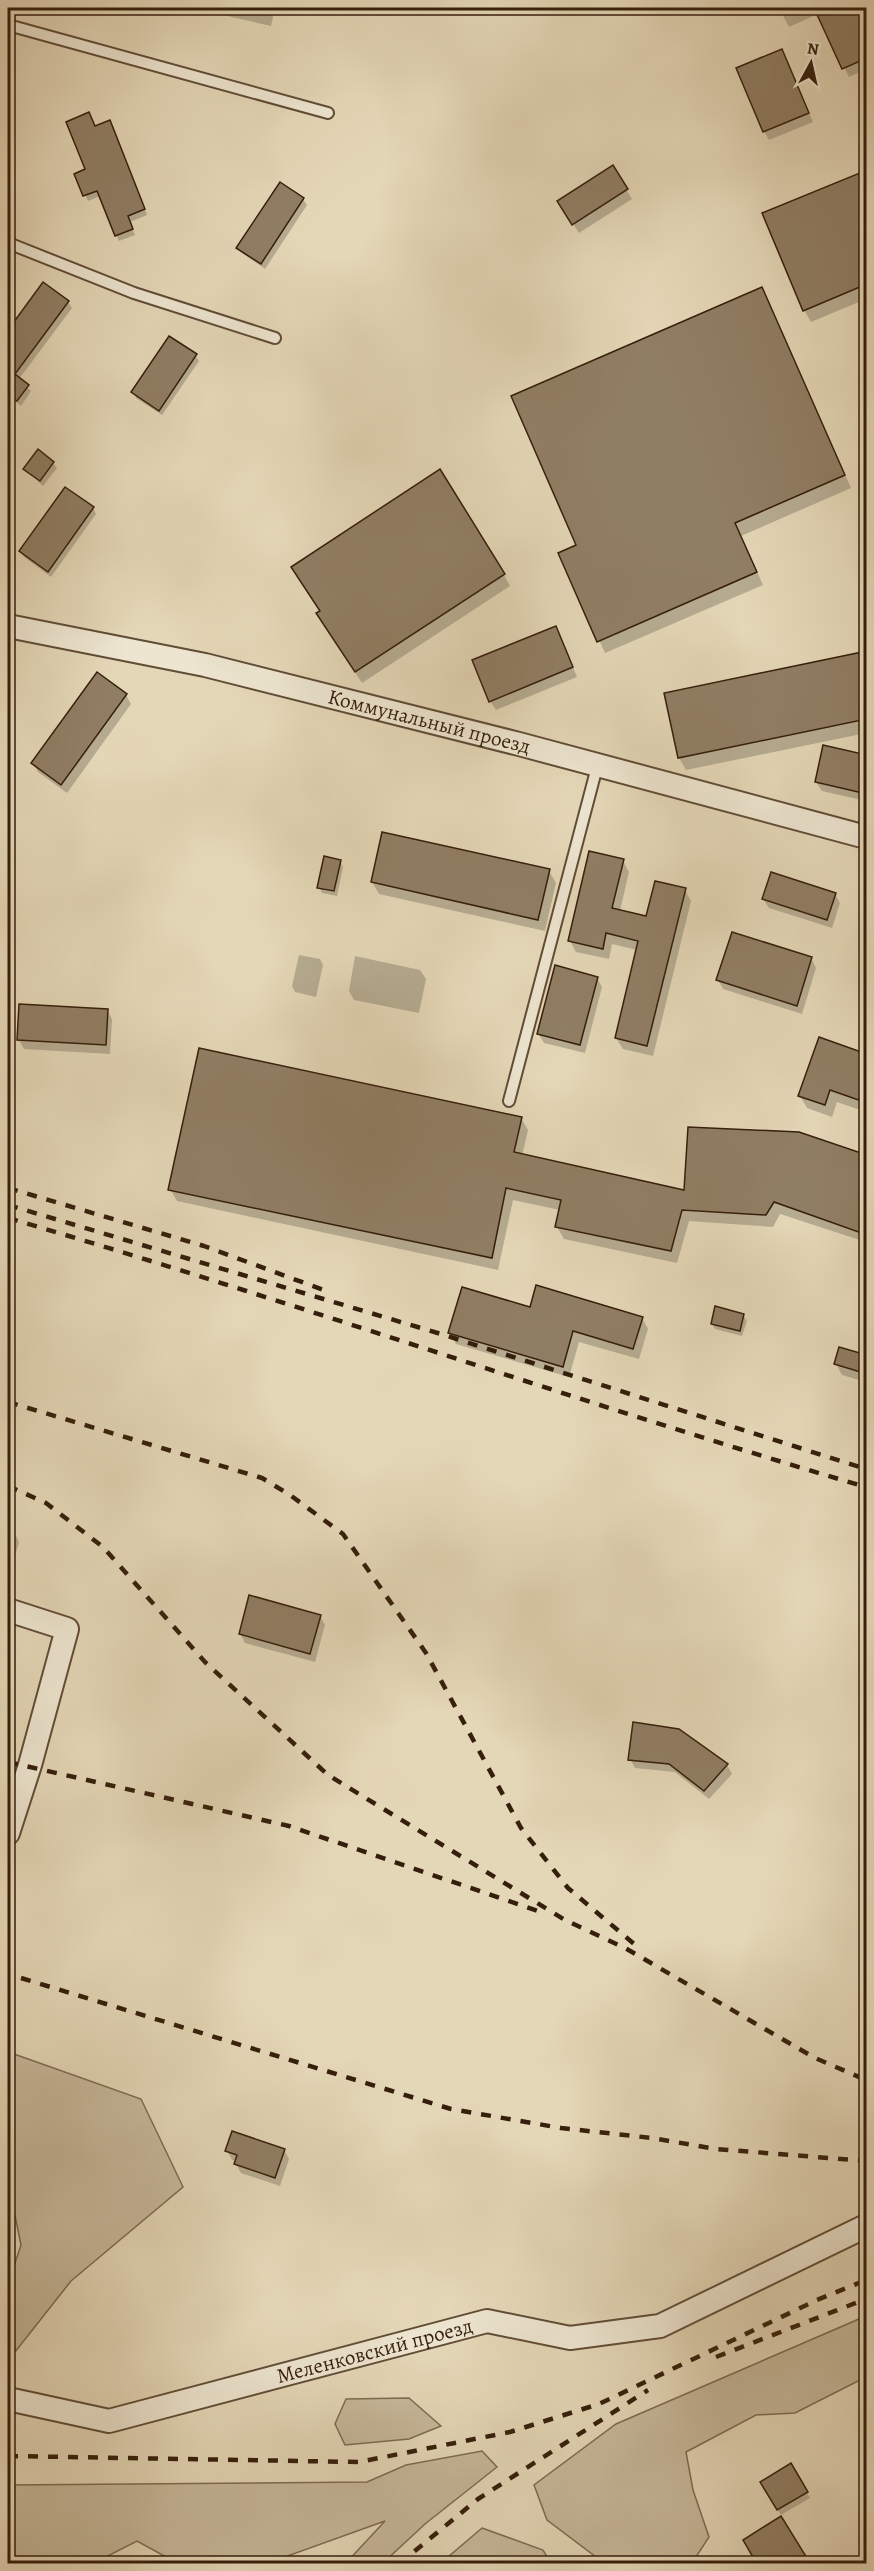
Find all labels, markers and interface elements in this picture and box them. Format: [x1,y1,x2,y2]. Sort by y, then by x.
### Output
north arrow [781,33,841,93]
text: N [806,37,821,61]
street label: Коммунальный проезд [325,682,534,760]
street label: Меленковский проезд [273,2311,476,2390]

